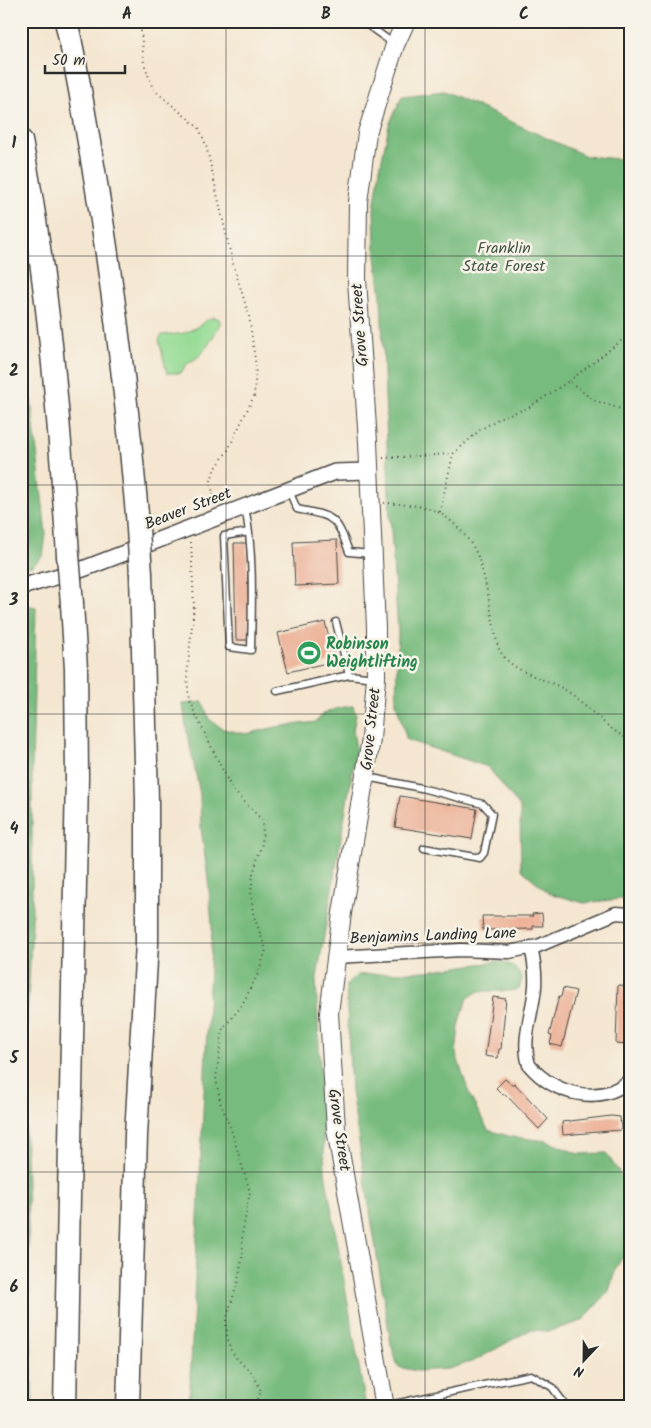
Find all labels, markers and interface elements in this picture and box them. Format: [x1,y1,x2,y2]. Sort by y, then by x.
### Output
text: A [122,2,132,27]
text: B [321,2,331,27]
text: C [519,2,529,27]
scale bar [45,42,125,74]
text: 50 m [52,49,86,73]
text: 1 [12,131,17,156]
park label: Franklin State Forest [462,236,546,279]
street label: Grove Street [345,282,375,367]
text: 2 [9,359,19,384]
street label: Beaver Street [141,481,236,537]
text: 3 [9,588,19,613]
place label: Robinson Weightlifting [326,632,418,675]
sports icon: Robinson Weightlifting [296,640,322,666]
street label: Grove Street [354,685,388,772]
text: 4 [10,817,19,842]
street label: Benjamins Landing Lane [349,921,517,951]
text: 5 [9,1046,20,1071]
street label: Grove Street [321,1087,357,1174]
text: 6 [10,1275,19,1300]
north arrow [558,1336,608,1386]
text: N [571,1359,588,1383]

